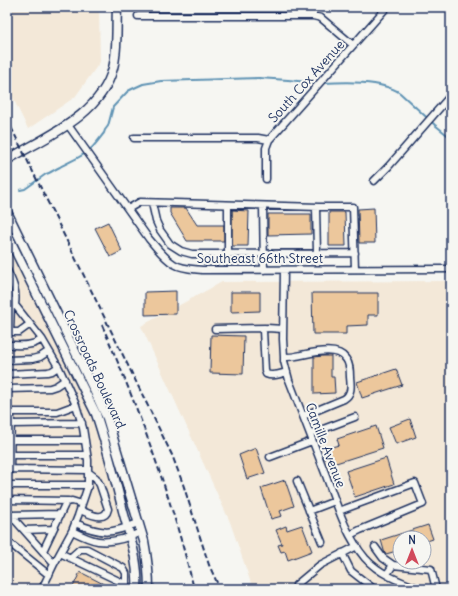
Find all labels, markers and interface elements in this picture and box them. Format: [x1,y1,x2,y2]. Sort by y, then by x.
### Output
street label: South Cox Avenue [265,36,348,126]
street label: Southeast 66th Street [197,250,324,267]
street label: Crossroads Boulevard [60,307,130,432]
street label: Camille Avenue [302,400,350,490]
north arrow [392,530,432,570]
text: N [408,533,416,547]

